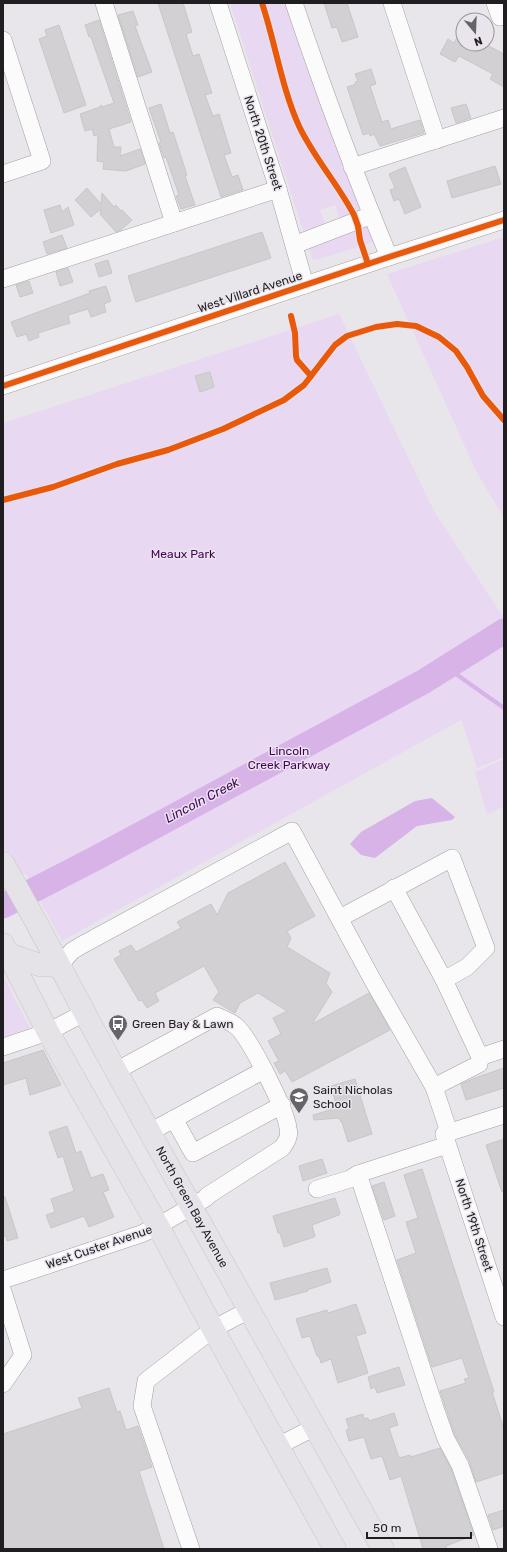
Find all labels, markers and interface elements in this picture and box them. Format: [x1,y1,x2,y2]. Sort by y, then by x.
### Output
north arrow [455,12,495,52]
text: N [472,34,484,48]
street label: North 20th Street [241,94,285,193]
street label: West Villard Avenue [196,268,304,315]
park label: Meaux Park [151,547,216,561]
park label: Lincoln Creek Parkway [248,744,331,772]
water label: Lincoln Creek [162,774,242,826]
bus stop icon: Green Bay & Lawn [107,1013,129,1041]
place label: Green Bay & Lawn [132,1017,234,1031]
place label: Saint Nicholas School [313,1083,393,1111]
school or university icon: Saint Nicholas School [288,1086,310,1114]
street label: North Green Bay Avenue [153,1144,231,1270]
street label: North 19th Street [452,1177,496,1273]
street label: West Custer Avenue [44,1222,154,1272]
scale bar [367,1514,471,1540]
text: 50 m [373,1521,401,1535]

